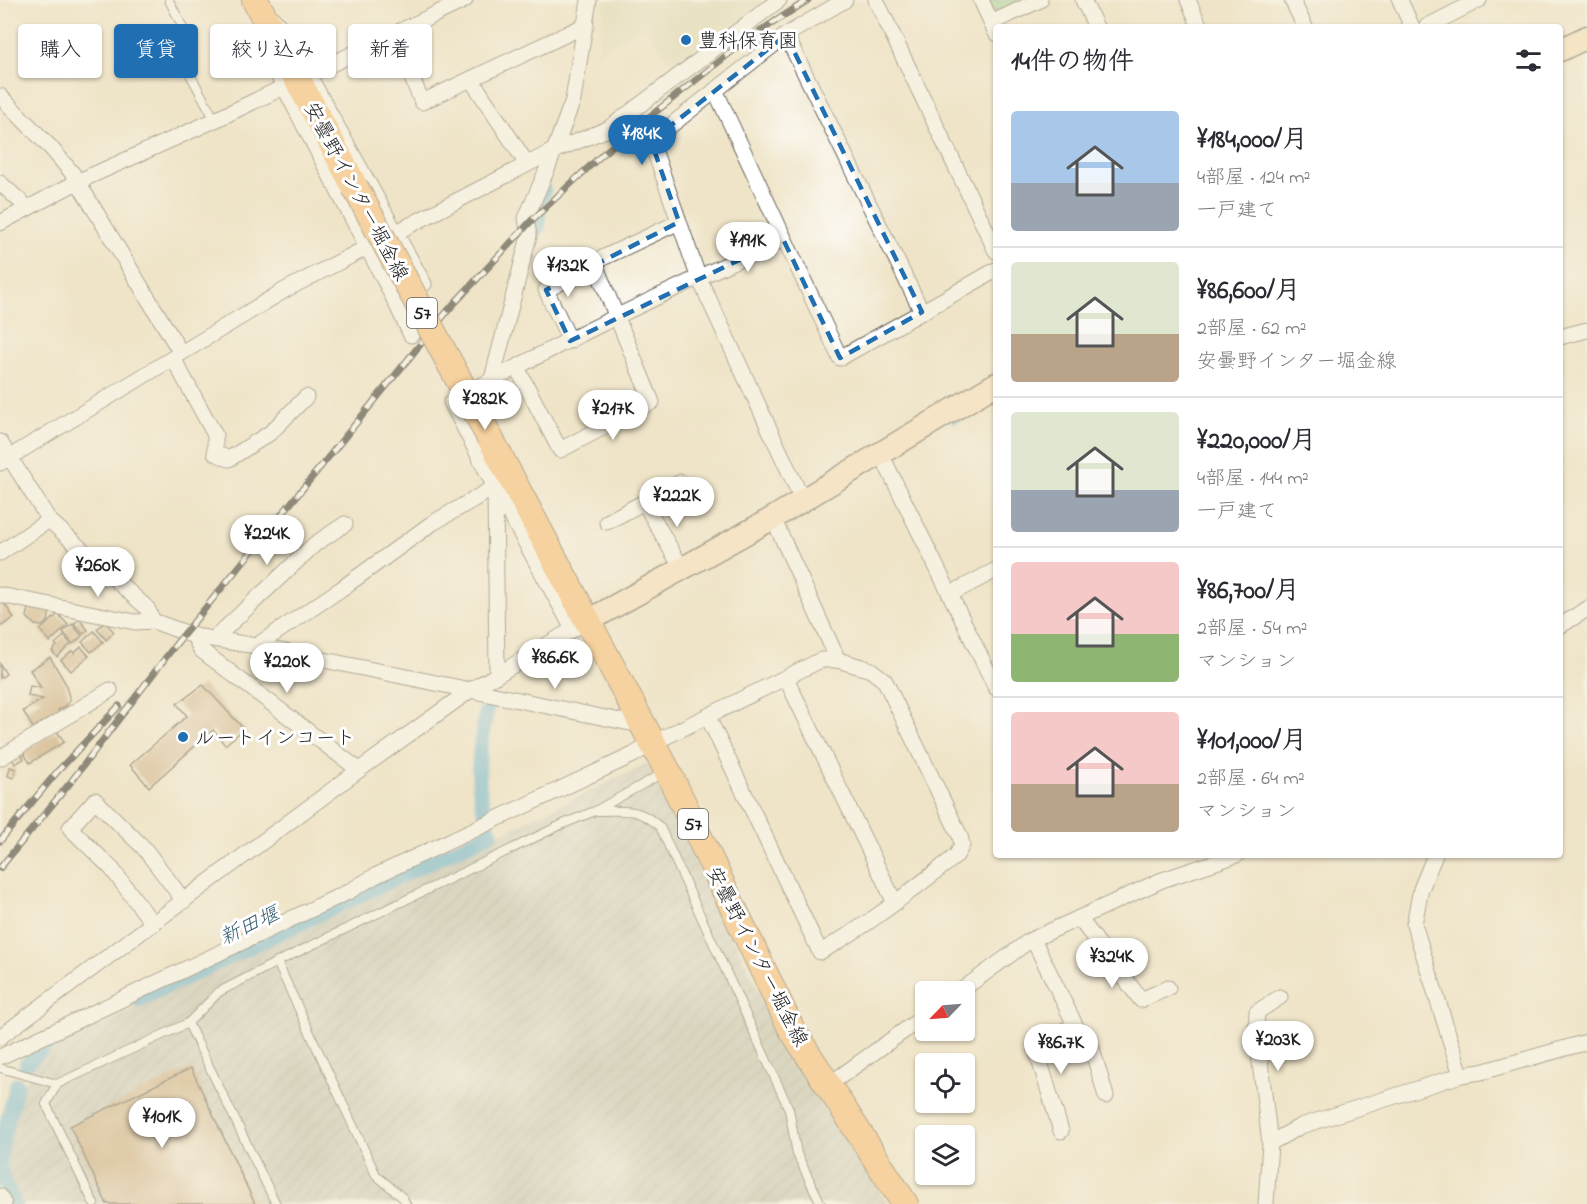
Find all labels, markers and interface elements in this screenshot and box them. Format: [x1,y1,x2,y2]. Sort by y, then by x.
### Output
chip: 購入 [18,24,102,78]
chip: 賃貸 [114,24,198,78]
chip: 絞り込み [210,24,336,78]
chip: 新着 [348,24,432,78]
place label: 豊科保育園 [698,28,798,57]
marker: 豊科保育園 [679,33,693,47]
text: 14件の物件 [1011,44,1134,82]
icon: filters [1512,44,1545,77]
street label: 安曇野インター堀金線 [295,97,414,287]
pin: ¥184K [600,115,684,166]
text: ¥184K [622,120,662,149]
text: ¥184,000/月 [1197,122,1308,160]
icon: home [1059,135,1131,207]
text: 4部屋 · 124 m² [1197,164,1311,193]
text: 一戸建て [1197,197,1277,226]
pin: ¥191K [706,222,790,273]
text: ¥191K [730,227,766,256]
pin: ¥132K [526,247,610,298]
text: ¥132K [547,252,589,281]
text: ¥86,600/月 [1197,273,1301,311]
icon: home [1059,286,1131,358]
road number: 57 [407,298,437,328]
text: 2部屋 · 62 m² [1197,315,1306,344]
text: 安曇野インター堀金線 [1197,348,1396,377]
pin: ¥282K [443,380,527,431]
text: ¥282K [463,385,507,414]
pin: ¥217K [571,390,655,441]
text: ¥217K [592,395,634,424]
text: ¥220,000/月 [1197,423,1316,461]
icon: home [1059,436,1131,508]
text: 4部屋 · 144 m² [1197,465,1309,494]
pin: ¥222K [635,477,719,528]
text: ¥222K [653,482,701,511]
text: 一戸建て [1197,498,1277,527]
pin: ¥224K [225,515,309,566]
text: ¥224K [244,520,290,549]
pin: ¥260K [56,547,140,598]
text: ¥260K [76,552,120,581]
text: ¥86,700/月 [1197,573,1300,611]
icon: home [1059,586,1131,658]
text: 2部屋 · 54 m² [1197,615,1307,644]
pin: ¥86.6K [506,639,604,690]
pin: ¥220K [245,643,329,694]
text: ¥86.6K [532,644,578,673]
text: ¥220K [264,648,310,677]
text: マンション [1197,648,1296,677]
text: ¥101,000/月 [1197,723,1307,761]
place label: ルートインコート [195,725,356,754]
marker: ルートインコート [176,730,190,744]
icon: home [1059,736,1131,808]
text: 2部屋 · 64 m² [1197,765,1305,794]
text: マンション [1197,798,1296,827]
road number: 57 [678,809,708,839]
street label: 安曇野インター堀金線 [698,862,814,1052]
water label: 新田堰 [215,899,287,954]
pin: ¥324K [1070,938,1154,989]
text: ¥324K [1090,943,1134,972]
north arrow [915,981,975,1041]
map controls [915,981,975,1185]
pin: ¥203K [1236,1021,1320,1072]
pin: ¥86.7K [1012,1024,1110,1075]
text: ¥203K [1256,1026,1300,1055]
text: ¥86.7K [1038,1029,1084,1058]
button: locate [915,1053,975,1113]
pin: ¥101K [120,1098,204,1149]
text: ¥101K [143,1103,181,1132]
button: layers [915,1125,975,1185]

